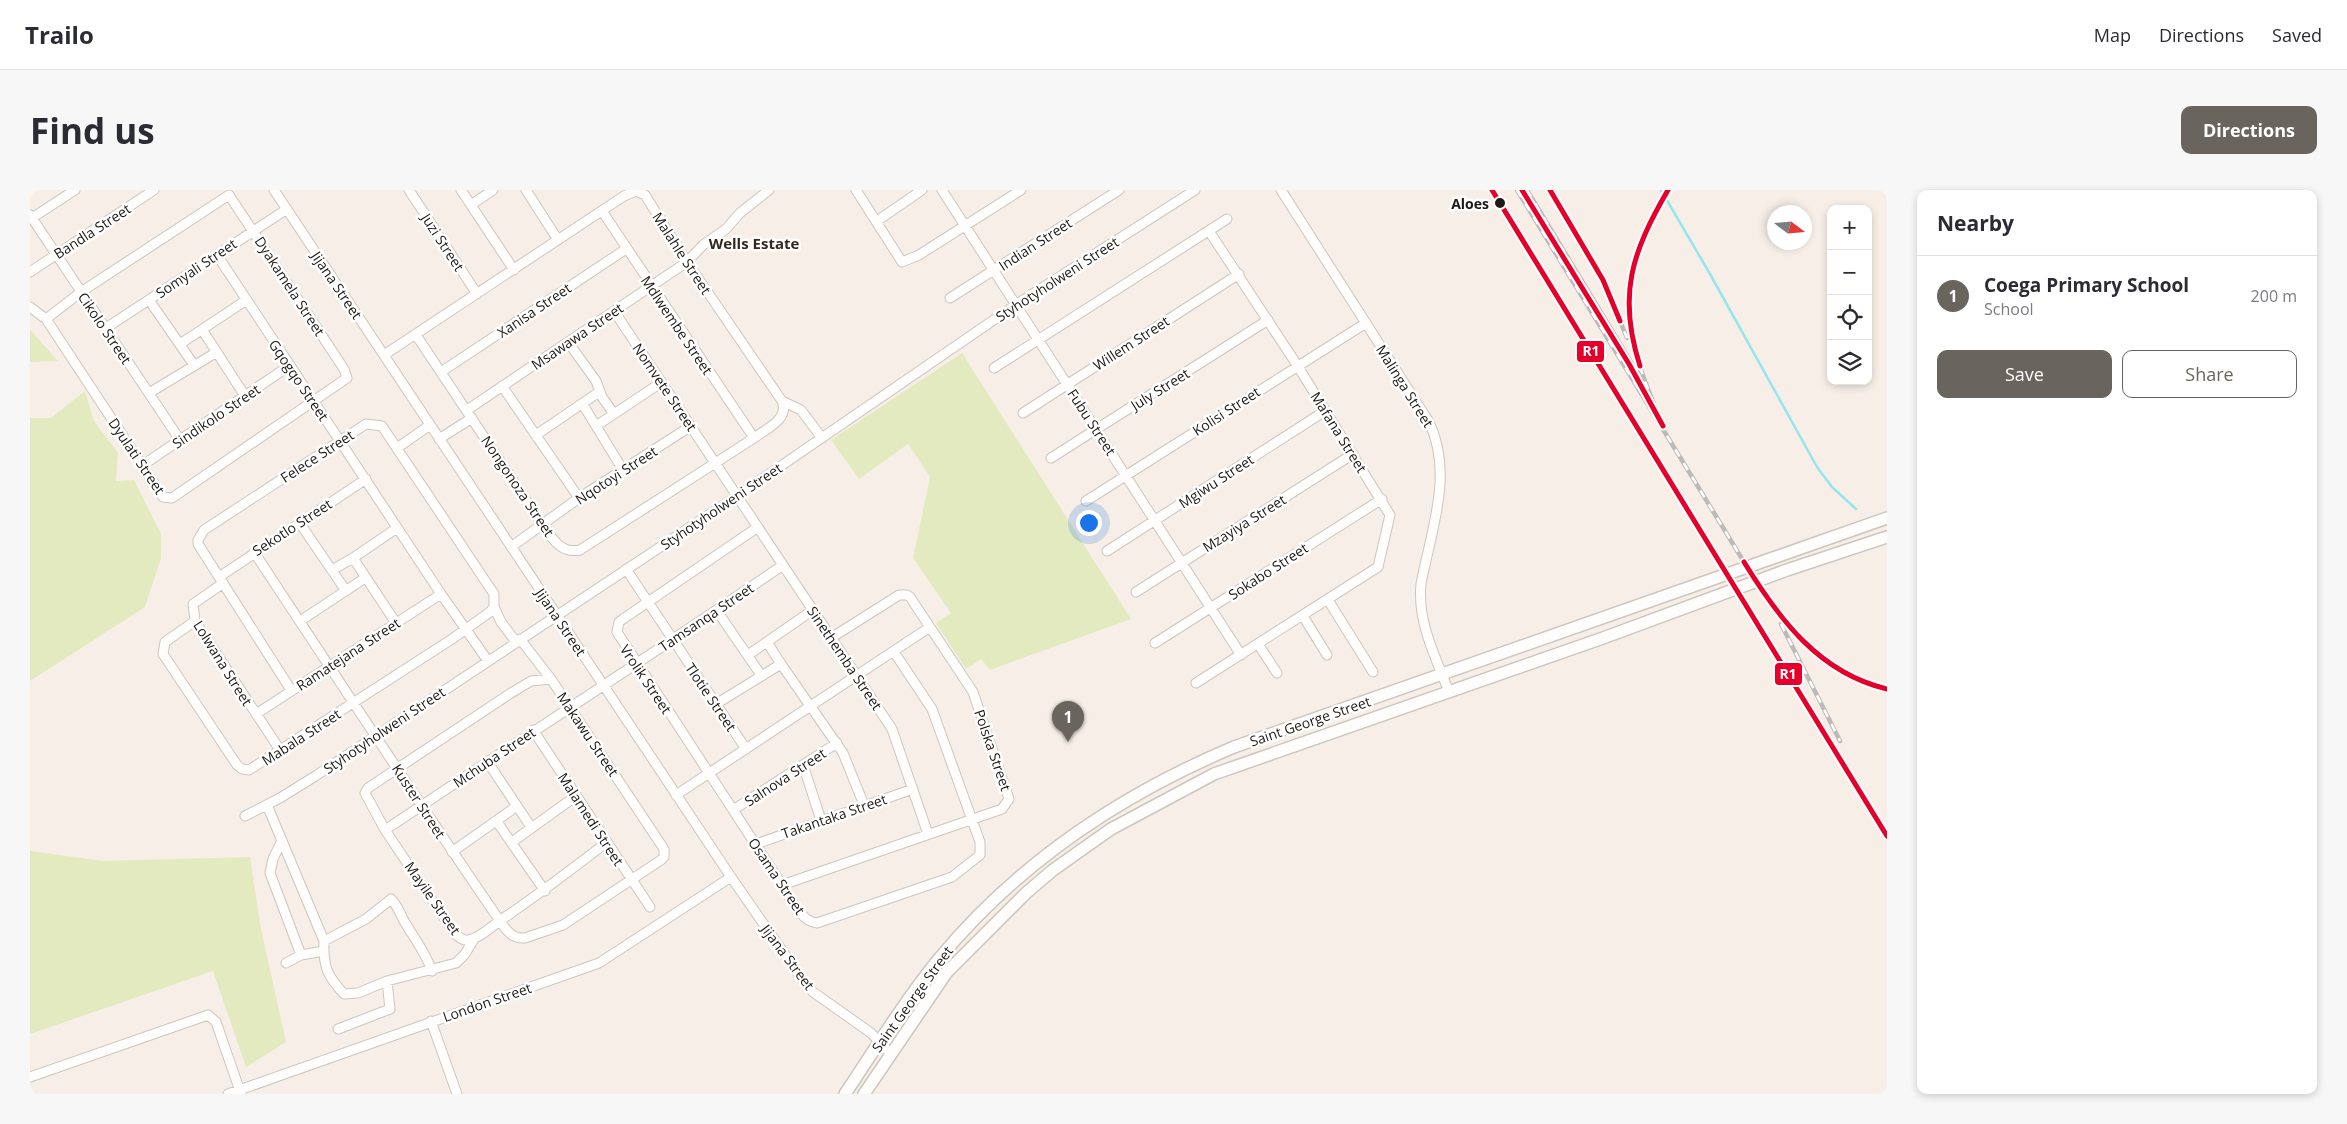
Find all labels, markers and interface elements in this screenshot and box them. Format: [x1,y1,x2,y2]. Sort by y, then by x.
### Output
text: Trailo [25,18,94,51]
text: Map [2094,23,2131,47]
text: Directions [2159,23,2244,47]
text: Saved [2272,23,2322,47]
button: Directions [2181,106,2317,154]
text: Find us [30,107,155,154]
place label: Aloes [1451,194,1489,213]
marker: Aloes [1493,196,1507,210]
street label: Bandla Street [50,199,134,263]
north arrow [1767,205,1812,250]
map controls [1827,205,1872,385]
button: + [1827,205,1872,250]
street label: Juzi Street [416,208,469,275]
street label: Malahle Street [648,208,716,298]
text: Nearby [1937,209,2014,237]
street label: Indian Street [995,213,1075,275]
street label: Styhotyholweni Street [992,232,1122,326]
street label: Dyakamela Street [251,233,329,339]
district label: Wells Estate [709,233,799,253]
street label: Somyali Street [152,234,240,302]
street label: Jijana Street [306,246,367,323]
button: − [1827,250,1872,295]
street label: Mdlwembe Street [637,272,717,378]
text: Coega Primary School [1984,272,2189,298]
street label: Xanisa Street [493,278,575,342]
text: 1 [1948,285,1958,307]
text: 200 m [2251,285,2297,307]
street label: Cikolo Street [74,288,136,368]
button: locate [1827,295,1872,340]
street label: Msawawa Street [527,298,627,374]
text: School [1984,298,2034,320]
street label: Willem Street [1089,311,1173,375]
street label: Gqogqo Street [265,336,333,424]
street label: Nomvete Street [629,339,702,435]
line badge: R1 [1576,340,1605,363]
button: layers [1827,340,1872,385]
street label: Malinga Street [1372,341,1438,431]
text: R1 [1582,341,1600,360]
button: Save [1937,350,2112,398]
button: Share [2122,350,2297,398]
street label: July Street [1125,364,1193,416]
street label: Sindikolo Street [168,379,264,452]
street label: Kolisi Street [1189,382,1263,440]
street label: Fubu Street [1063,385,1121,459]
street label: Mafana Street [1307,388,1371,476]
street label: Dyulati Street [104,414,170,498]
street label: Felece Street [277,425,357,487]
street label: Nongonoza Street [477,432,559,540]
street label: Nqotoyi Street [571,441,661,509]
street label: Mgiwu Street [1175,450,1257,512]
street label: Styhotyholweni Street [656,458,786,554]
street label: Mzayiya Street [1199,490,1289,556]
street label: Sekotlo Street [249,494,335,560]
your location [1076,510,1102,536]
street label: Sokabo Street [1225,538,1311,604]
street label: Tamsanqa Street [655,578,757,656]
street label: Jijana Street [530,583,591,660]
street label: Sinethemba Street [803,602,887,714]
street label: Ramatejana Street [292,613,404,695]
street label: Lolwana Street [189,617,257,709]
street label: Vrolik Street [616,641,676,717]
street label: Tlotie Street [681,659,741,735]
line badge: R1 [1774,662,1803,686]
text: R1 [1779,664,1797,683]
street label: Styhotyholweni Street [319,682,449,778]
street label: Makawu Street [553,688,623,780]
street label: Saint George Street [1247,691,1373,751]
pin: 1 [1052,701,1084,742]
street label: Mabala Street [258,704,344,770]
street label: Polska Street [970,707,1016,793]
street label: Mchuba Street [449,722,539,792]
street label: Salnova Street [741,744,829,810]
street label: Kuster Street [388,760,450,842]
street label: Malamedi Street [554,769,628,869]
street label: Takantaka Street [779,789,889,843]
street label: Osama Street [744,834,810,918]
street label: Mayile Street [401,858,465,938]
street label: Jijana Street [756,919,819,994]
street label: Saint George Street [867,942,957,1056]
street label: London Street [440,978,534,1026]

